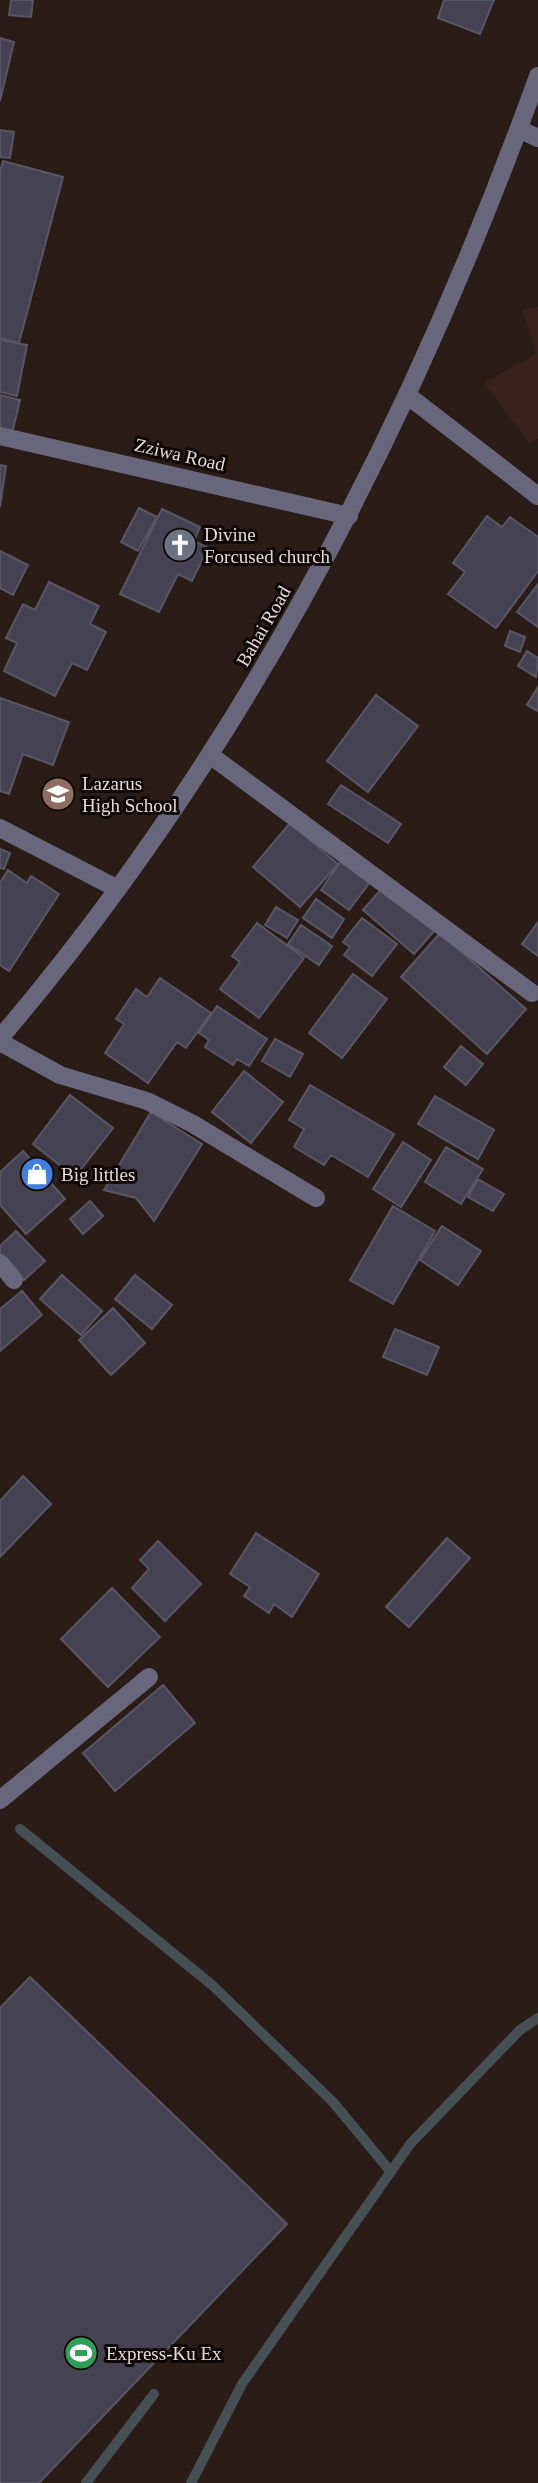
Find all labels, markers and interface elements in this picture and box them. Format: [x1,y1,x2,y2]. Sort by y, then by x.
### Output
street label: Zziwa Road [133,434,228,475]
place label: Divine Forcused church [204,524,331,567]
church icon: Divine Forcused church [161,526,199,564]
street label: Bahai Road [232,582,295,670]
place label: Lazarus High School [82,773,178,816]
school or university icon: Lazarus High School [39,775,77,813]
shop icon: Big littles [18,1155,56,1193]
place label: Big littles [61,1164,135,1185]
sports icon: Express-Ku Ex [62,2334,100,2372]
place label: Express-Ku Ex [106,2343,222,2364]

